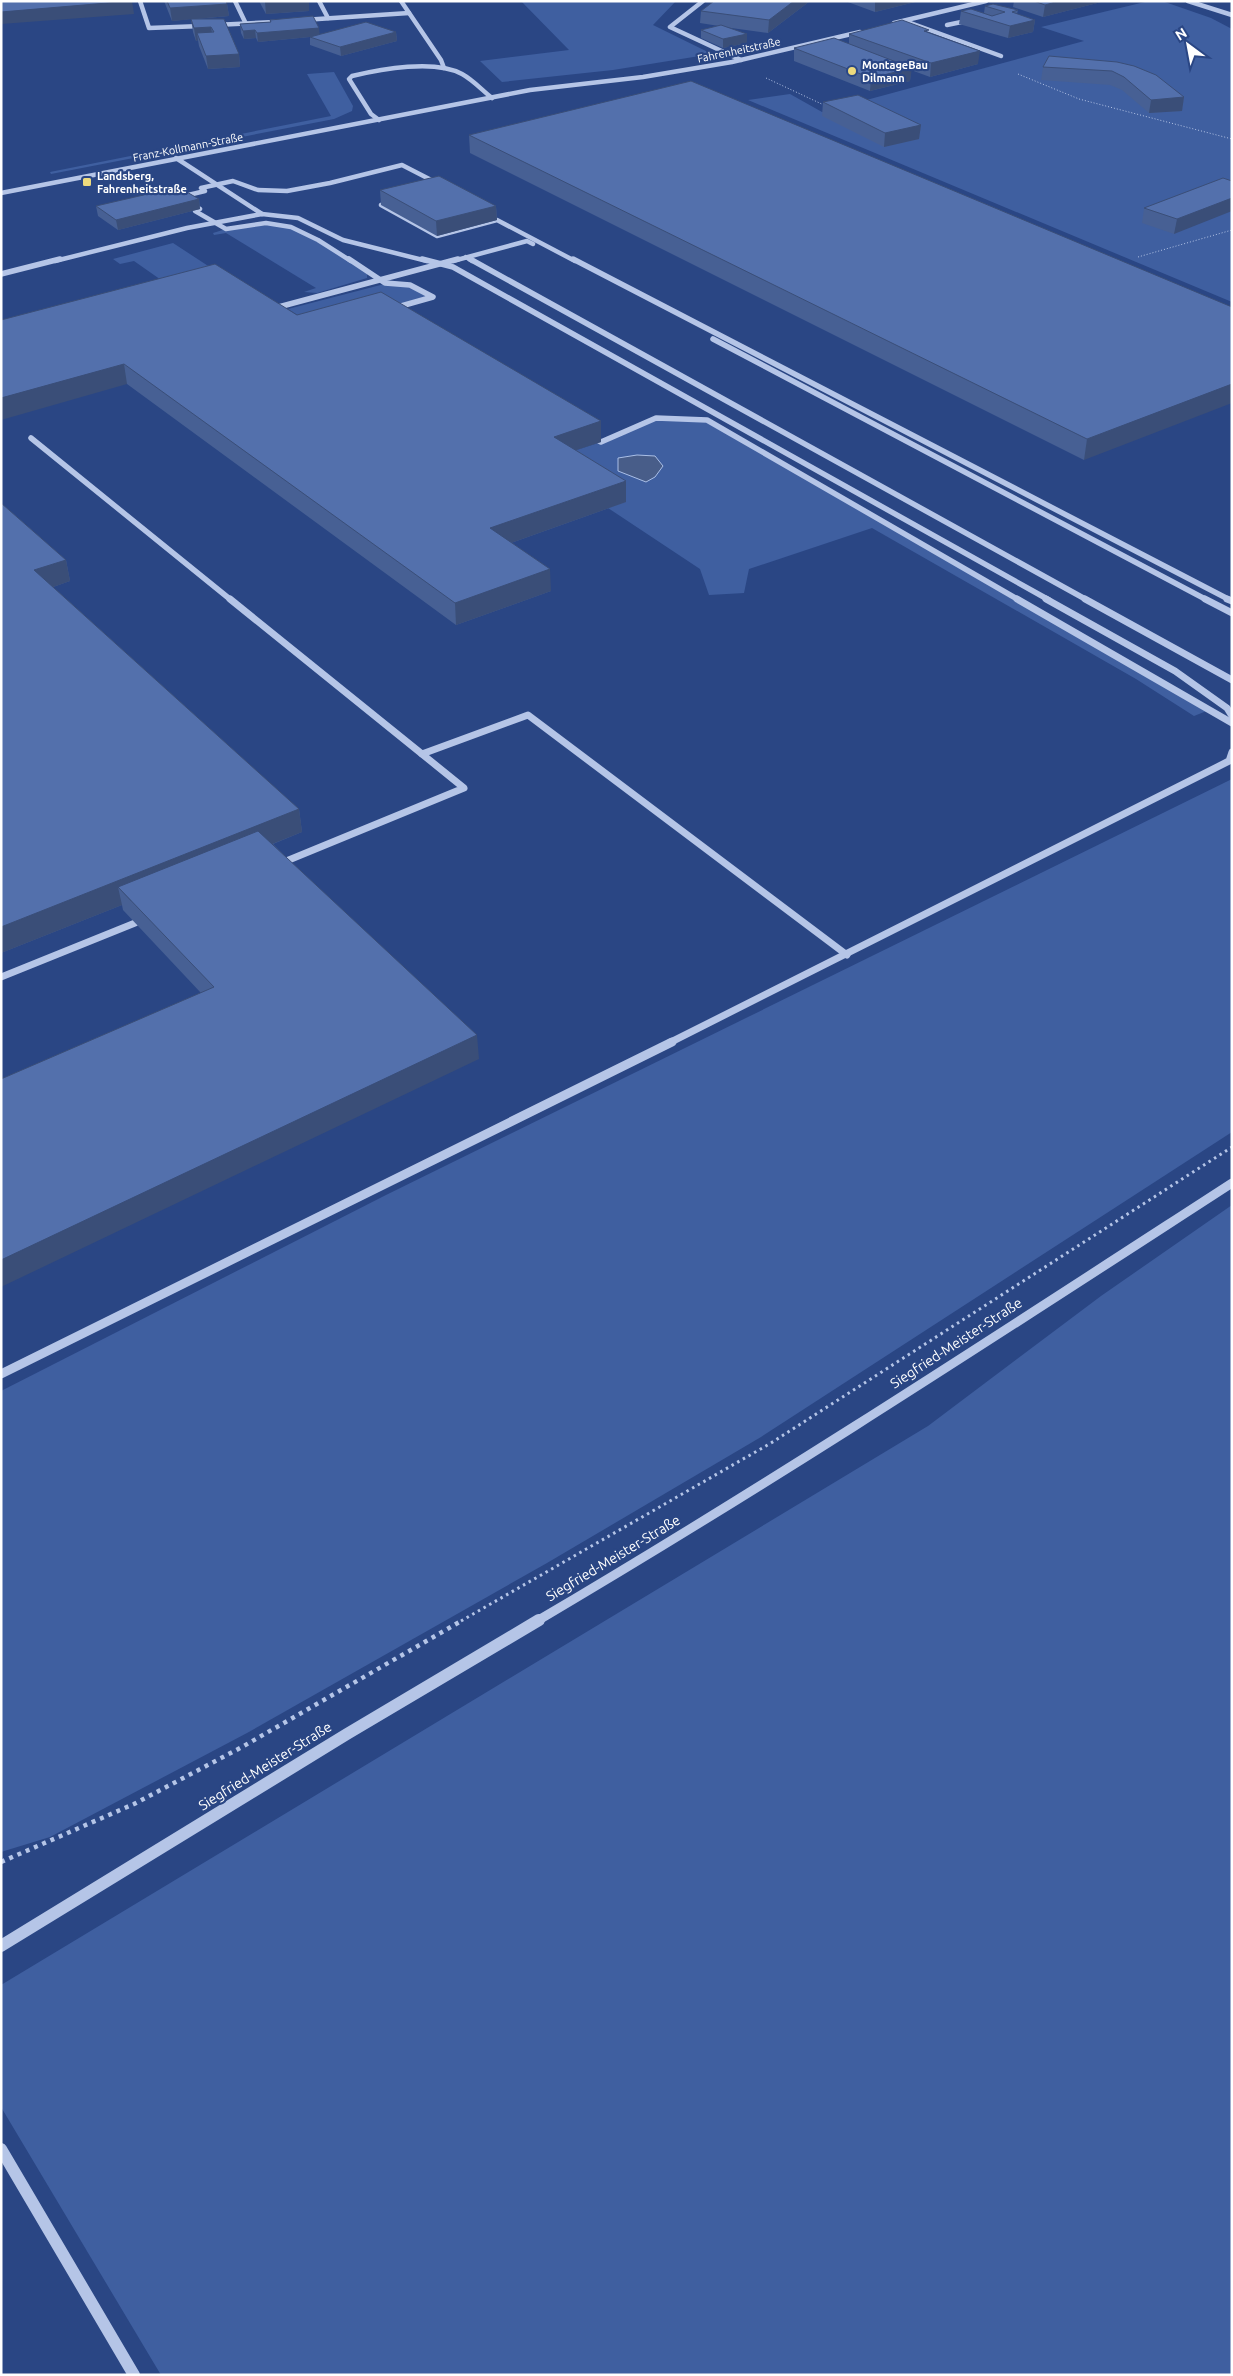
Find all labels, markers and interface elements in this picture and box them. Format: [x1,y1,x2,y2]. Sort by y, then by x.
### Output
north arrow [1163,20,1213,70]
text: N [1172,24,1190,44]
street label: Fahrenheitstraße [696,35,782,65]
place label: MontageBau Dilmann [862,59,928,84]
marker: MontageBau Dilmann [846,65,858,77]
street label: Franz-Kollmann-Straße [132,130,244,164]
place label: Landsberg, Fahrenheitstraße [97,170,187,195]
marker: Landsberg, Fahrenheitstraße [81,176,93,188]
street label: Siegfried-Meister-Straße [887,1294,1025,1392]
street label: Siegfried-Meister-Straße [543,1512,683,1604]
street label: Siegfried-Meister-Straße [196,1718,334,1814]

